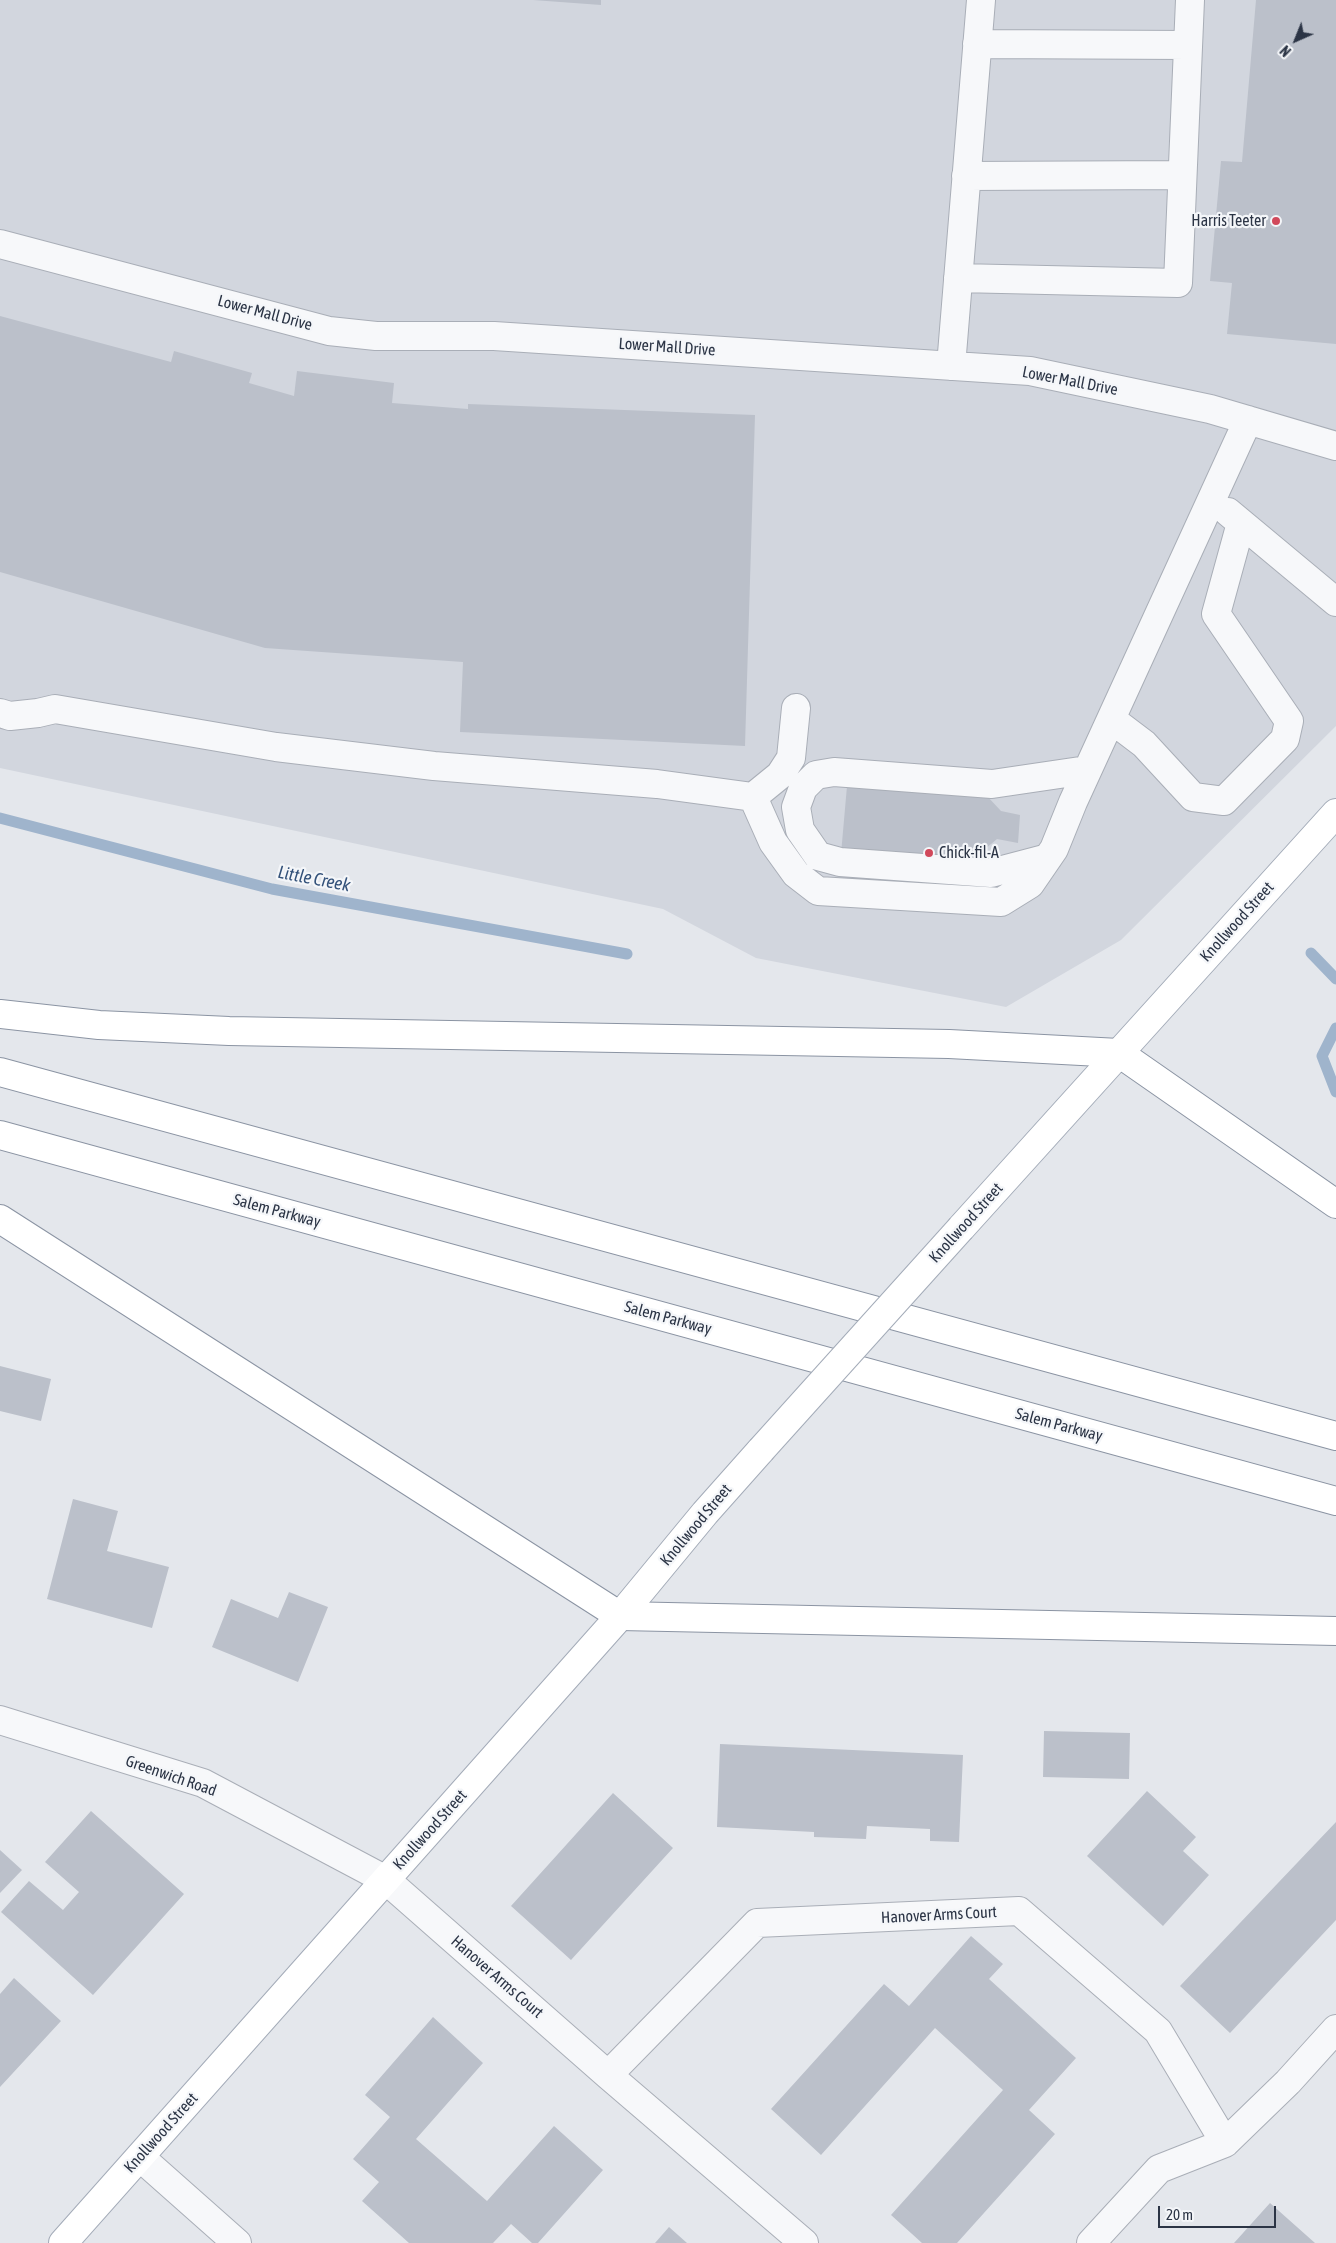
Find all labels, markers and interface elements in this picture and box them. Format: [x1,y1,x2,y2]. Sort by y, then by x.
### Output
north arrow [1271,15,1321,65]
text: N [1277,42,1294,59]
place label: Harris Teeter [1191,211,1266,231]
marker: Harris Teeter [1270,215,1282,227]
street label: Lower Mall Drive [216,291,314,335]
street label: Lower Mall Drive [618,334,716,360]
street label: Lower Mall Drive [1021,362,1119,400]
place label: Chick-fil-A [939,843,999,863]
marker: Chick-fil-A [923,847,935,859]
water label: Little Creek [276,861,352,897]
street label: Knollwood Street [1196,878,1278,966]
street label: Knollwood Street [925,1179,1007,1267]
street label: Salem Parkway [231,1190,323,1232]
street label: Salem Parkway [622,1297,714,1339]
street label: Salem Parkway [1013,1404,1105,1446]
street label: Knollwood Street [656,1480,736,1570]
street label: Greenwich Road [123,1751,219,1801]
street label: Knollwood Street [389,1786,471,1874]
street label: Hanover Arms Court [881,1902,997,1928]
street label: Hanover Arms Court [447,1932,547,2022]
street label: Knollwood Street [120,2089,202,2177]
scale bar [1161,2196,1278,2228]
text: 20 m [1166,2206,1193,2223]

